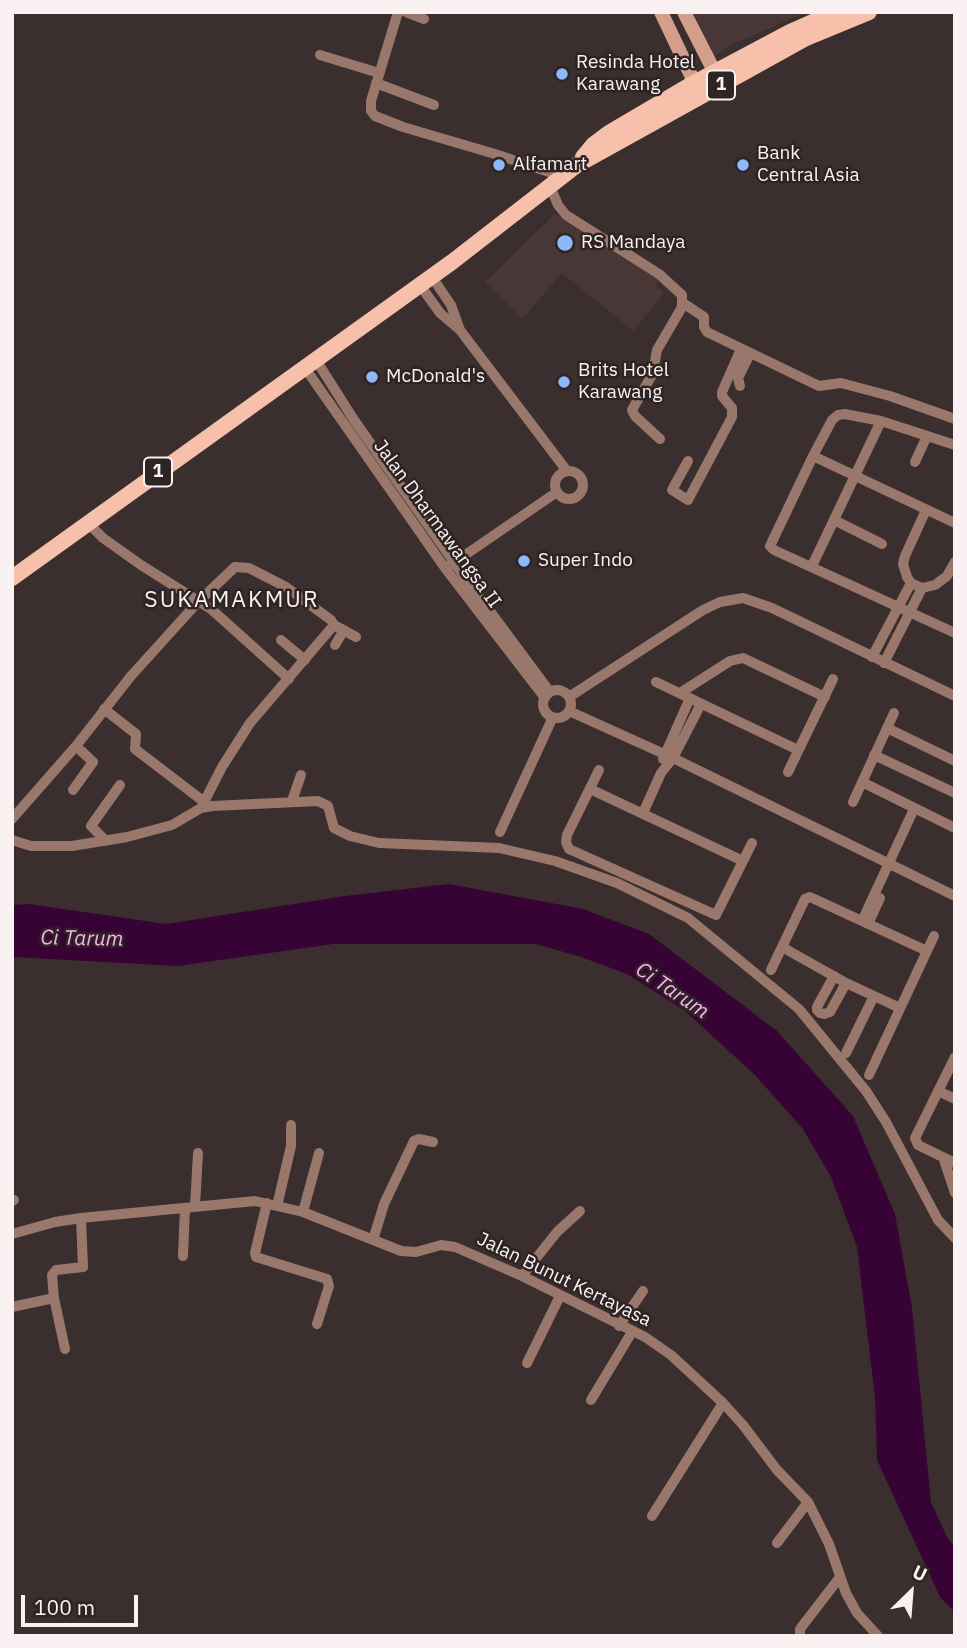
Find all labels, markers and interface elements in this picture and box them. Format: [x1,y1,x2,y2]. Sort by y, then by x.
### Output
place label: Resinda Hotel Karawang [576,52,695,96]
marker: Resinda Hotel Karawang [554,66,570,82]
road number: 1 [707,70,735,100]
place label: Bank Central Asia [757,143,860,187]
place label: Alfamart [513,154,587,176]
marker: Alfamart [491,157,507,173]
marker: Bank Central Asia [735,157,751,173]
place label: RS Mandaya [581,232,685,254]
marker: RS Mandaya [555,233,575,253]
place label: Brits Hotel Karawang [578,360,669,404]
place label: McDonald's [386,366,485,388]
marker: McDonald's [364,369,380,385]
marker: Brits Hotel Karawang [556,374,572,390]
street label: Jalan Dharmawangsa II [368,435,506,613]
road number: 1 [144,458,172,486]
place label: Super Indo [538,550,633,572]
marker: Super Indo [516,553,532,569]
district label: SUKAMAKMUR [146,586,318,614]
water label: Ci Tarum [40,926,124,952]
water label: Ci Tarum [631,957,713,1025]
street label: Jalan Bunut Kertayasa [473,1228,655,1332]
north arrow [876,1557,946,1627]
text: U [909,1559,931,1587]
scale bar [24,1582,142,1626]
text: 100 m [34,1593,95,1621]

